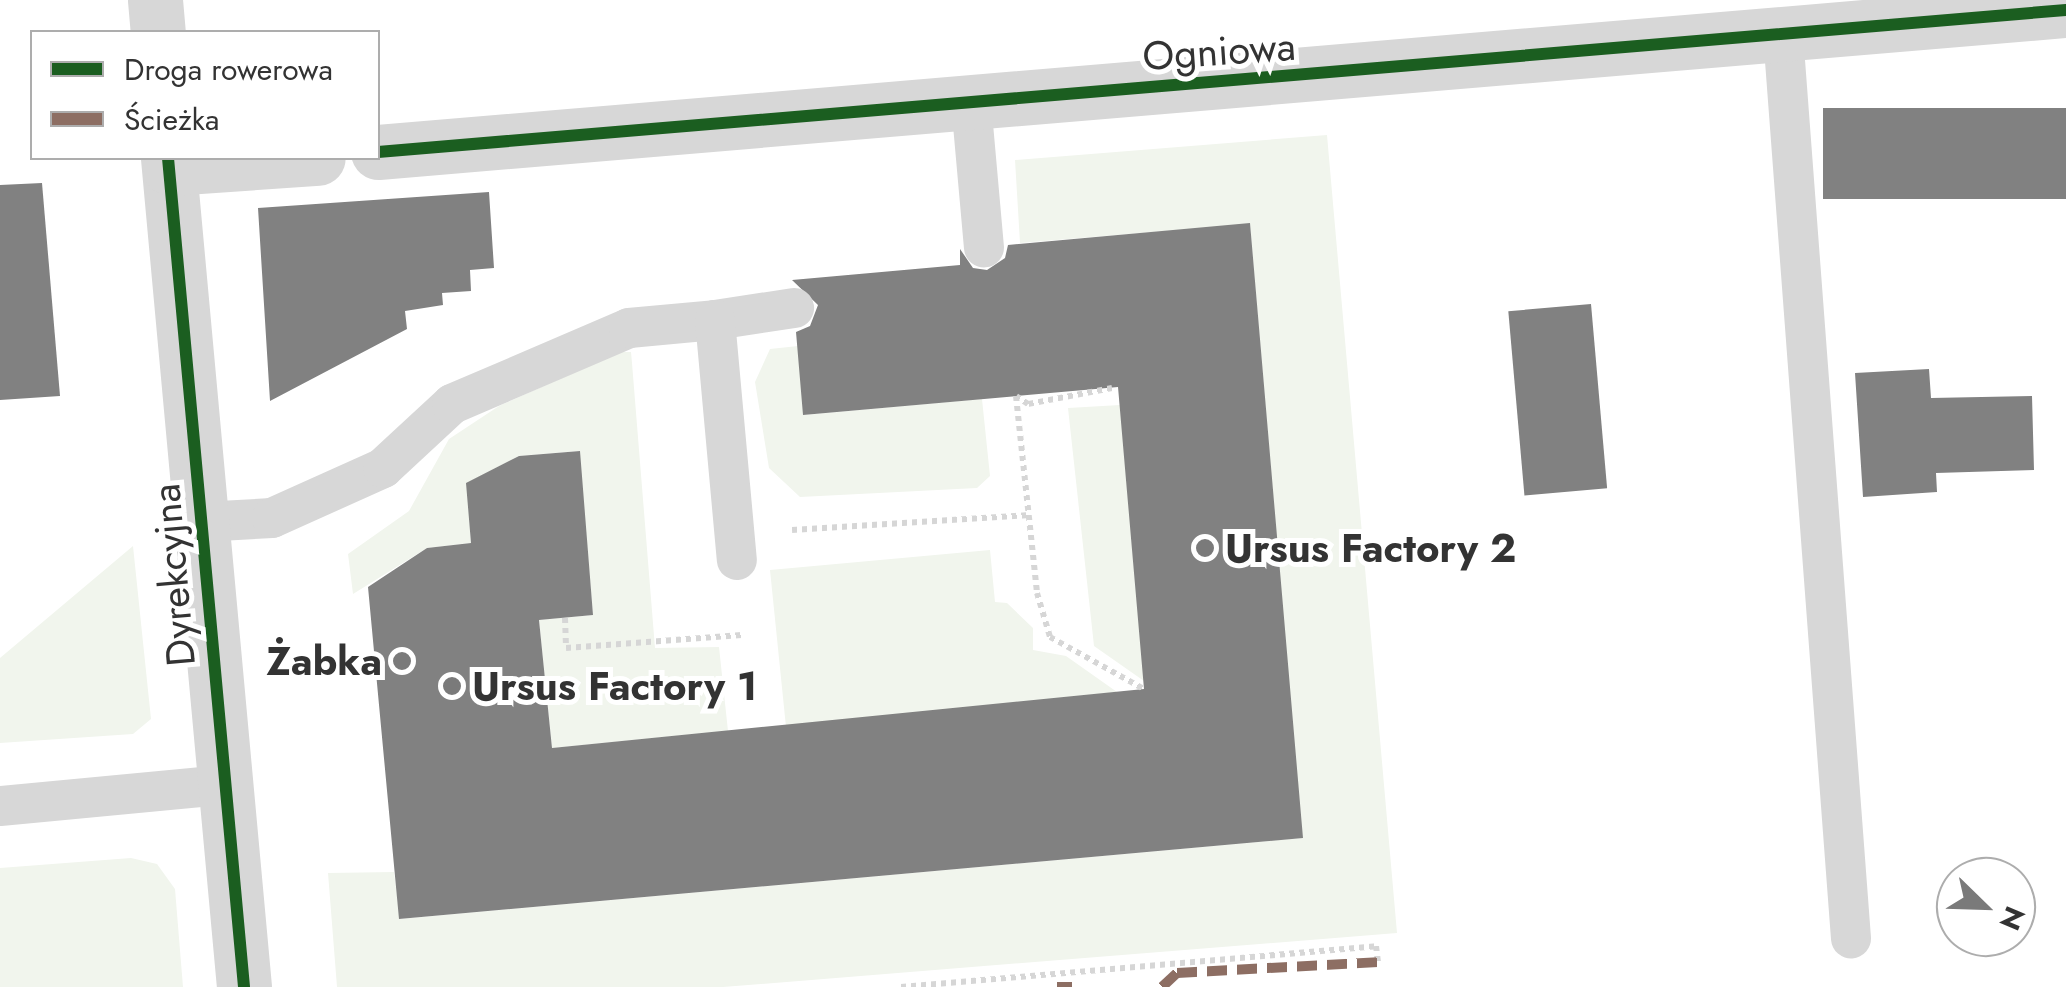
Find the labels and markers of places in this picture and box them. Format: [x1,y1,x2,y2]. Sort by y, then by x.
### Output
place label: Ursus Factory 2 [1225,524,1516,572]
marker: Ursus Factory 2 [1194,537,1216,559]
place label: Żabka [266,637,382,685]
marker: Żabka [391,650,413,672]
place label: Ursus Factory 1 [472,662,757,710]
marker: Ursus Factory 1 [441,675,463,697]

